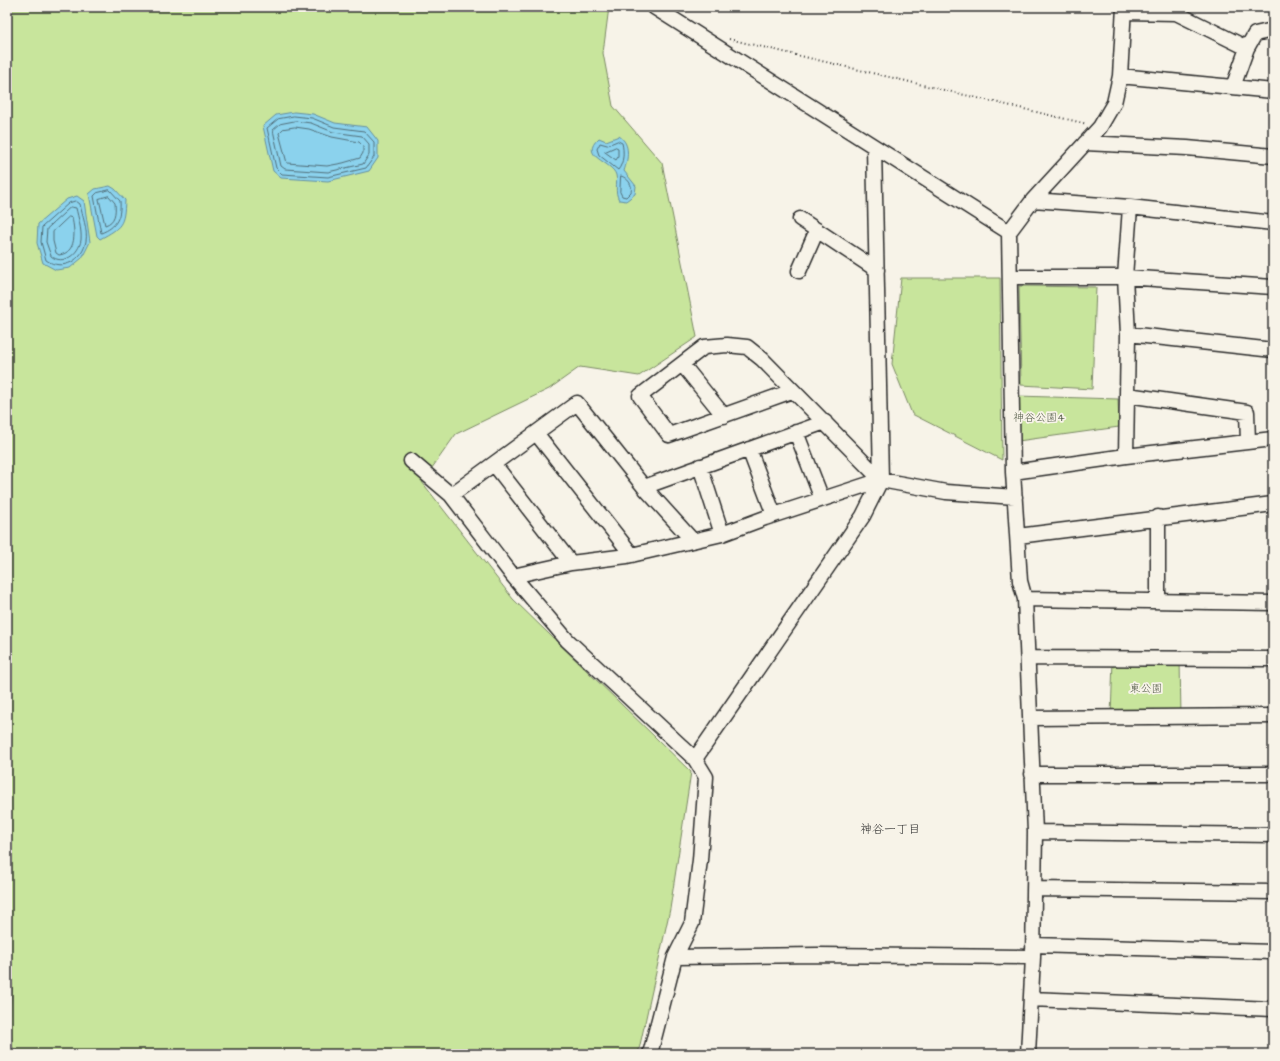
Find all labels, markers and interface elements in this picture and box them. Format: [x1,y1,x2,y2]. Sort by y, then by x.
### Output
park label: 神谷公園4 [1013,410,1065,425]
park label: 東公園 [1130,681,1163,696]
district label: 神谷一丁目 [860,821,920,838]

